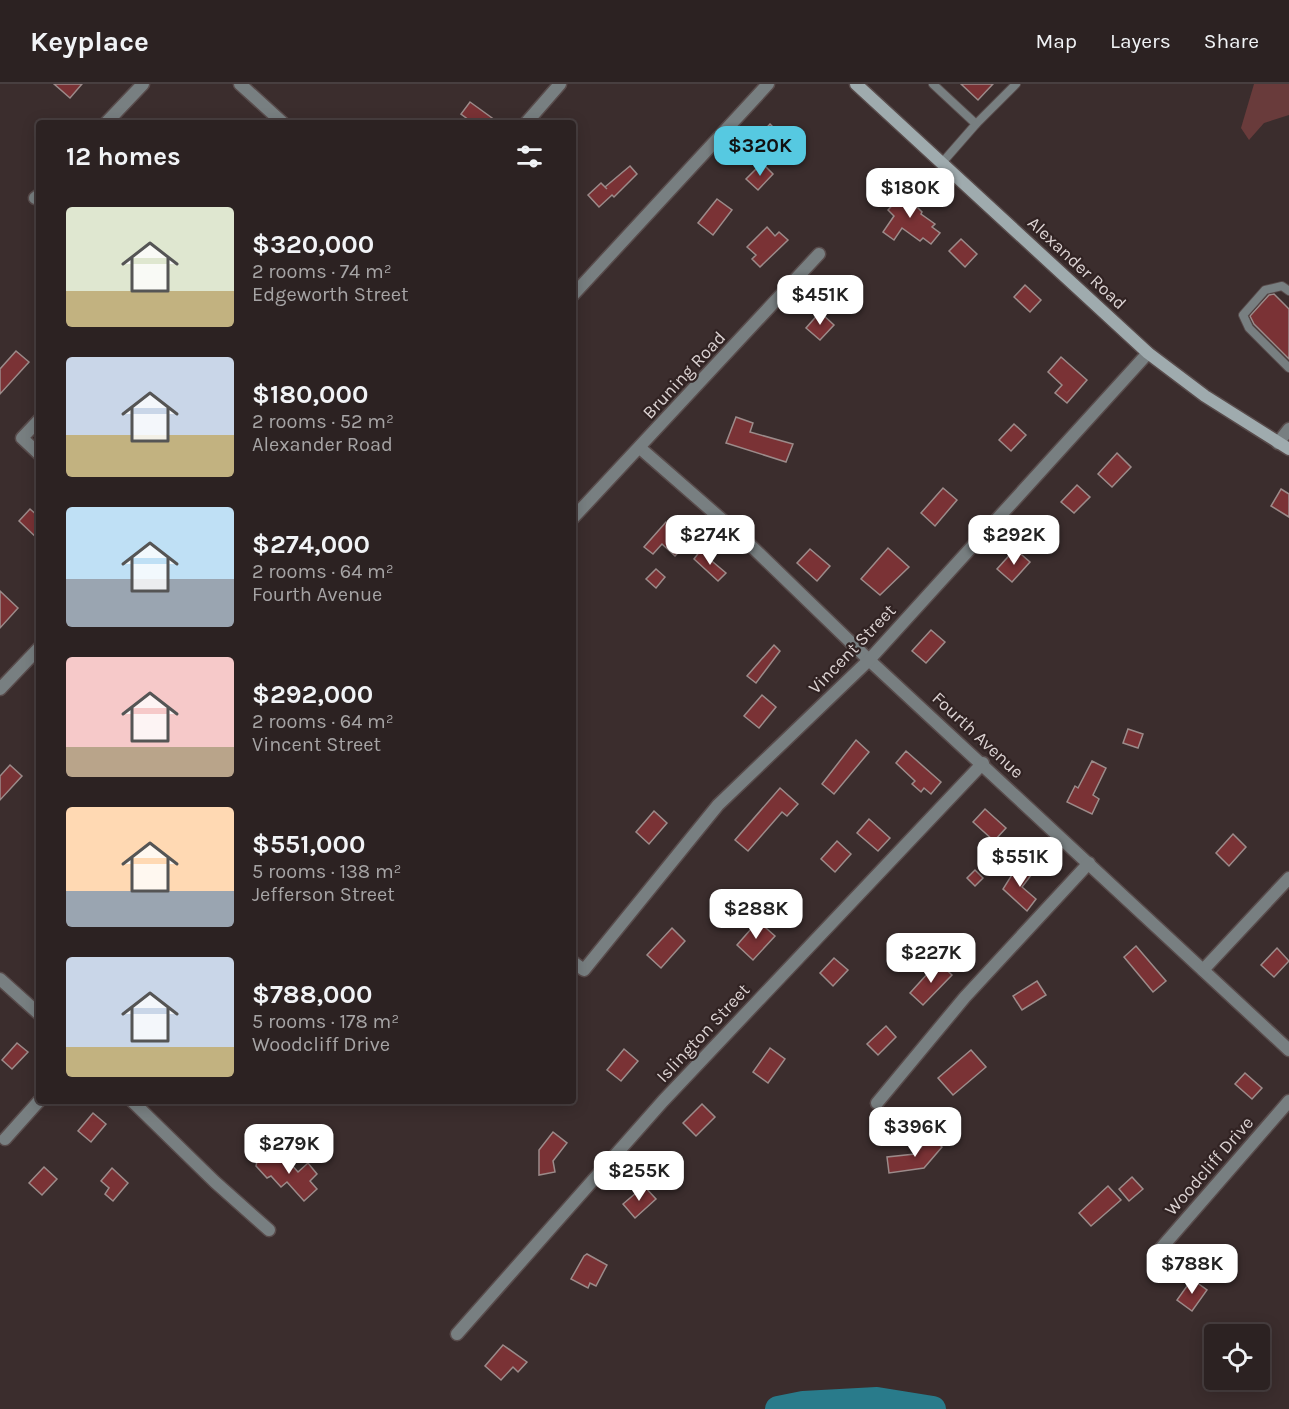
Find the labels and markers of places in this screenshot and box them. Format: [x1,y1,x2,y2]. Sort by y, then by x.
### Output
pin: $320K [718,126,802,177]
pin: $180K [868,168,952,219]
pin: $451K [778,275,862,326]
pin: $274K [668,515,752,566]
pin: $292K [972,515,1056,566]
pin: $551K [978,837,1062,888]
pin: $288K [714,889,798,940]
pin: $227K [889,933,973,984]
pin: $396K [873,1107,957,1158]
pin: $279K [247,1124,331,1175]
pin: $255K [597,1151,681,1202]
pin: $788K [1150,1244,1234,1295]

